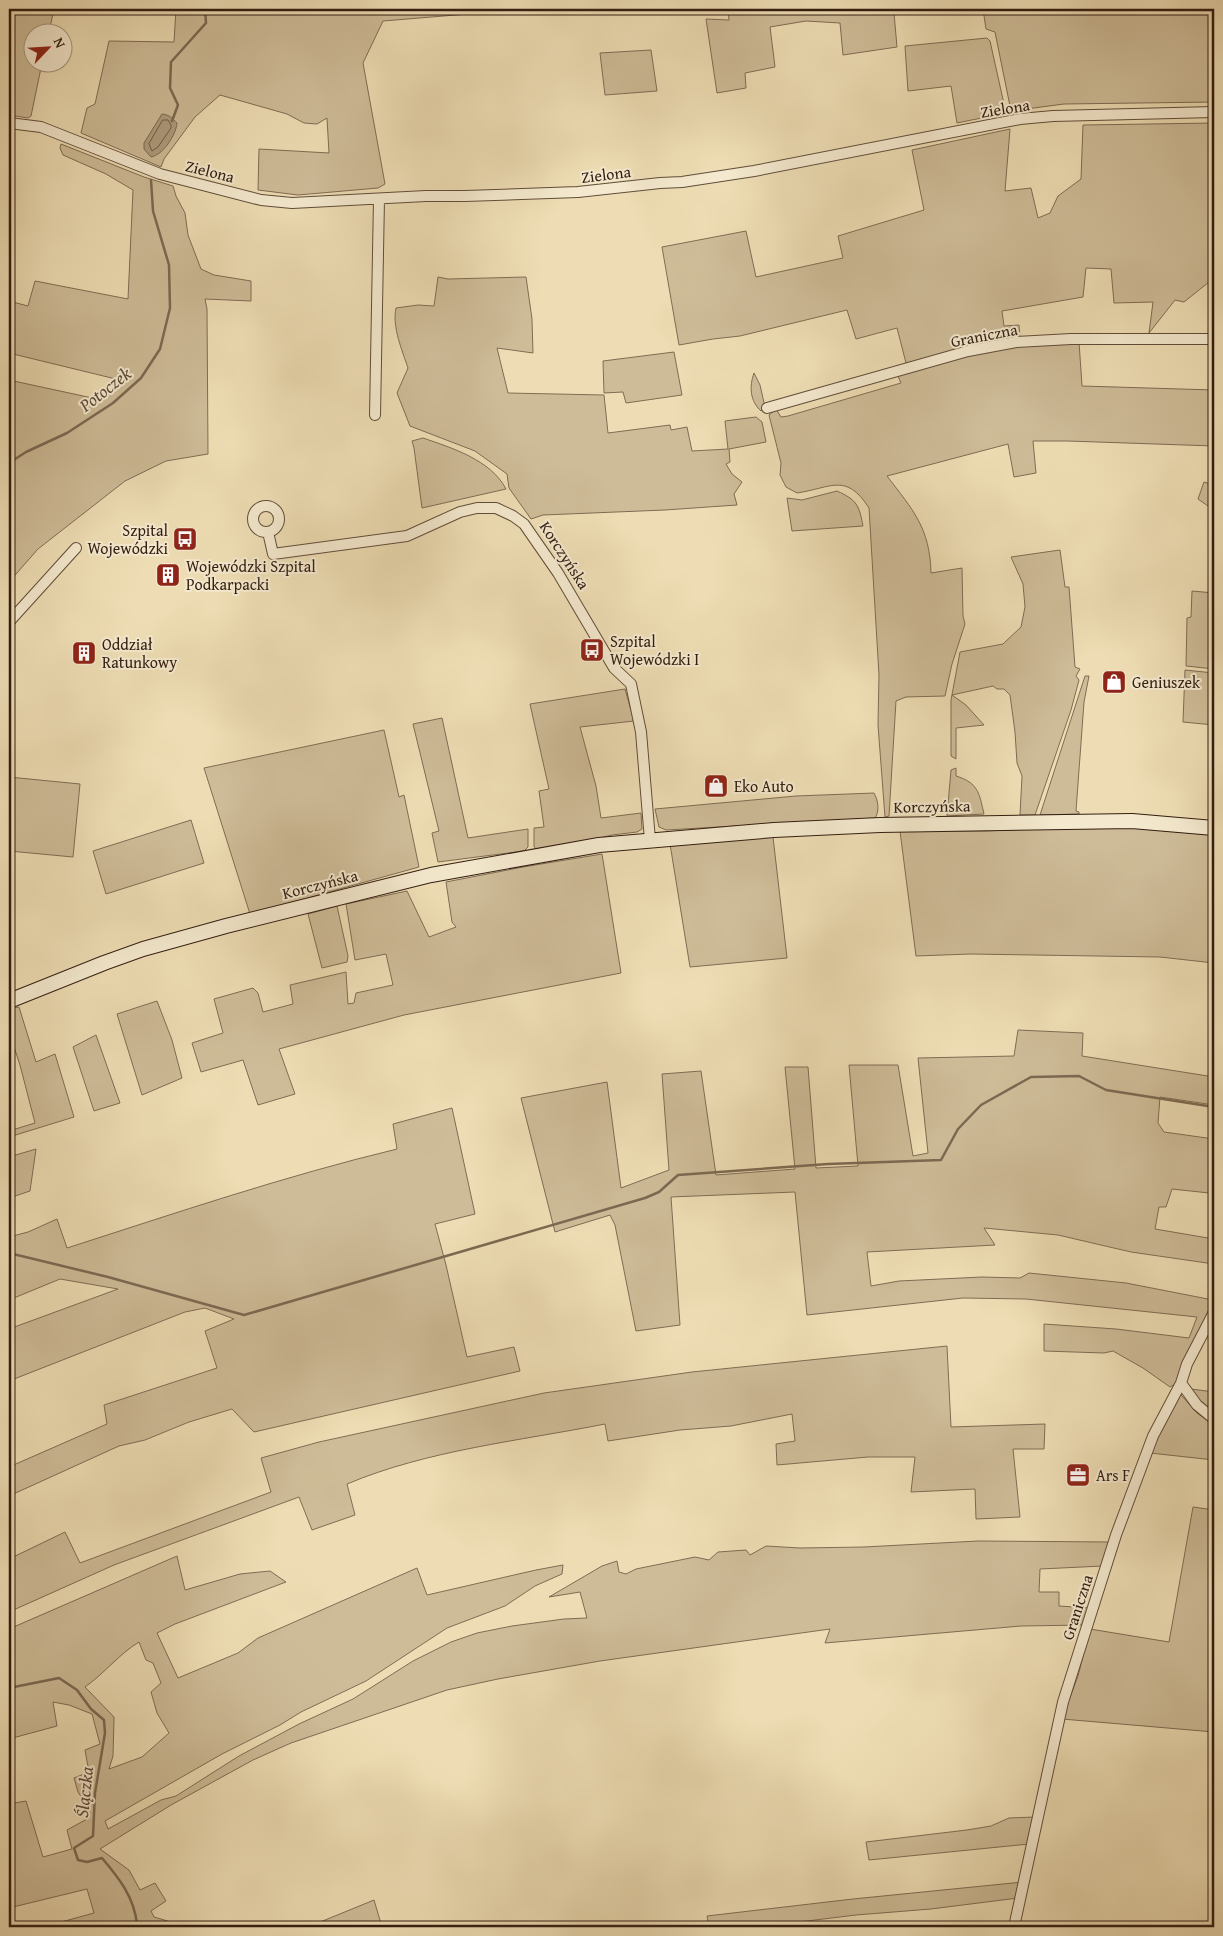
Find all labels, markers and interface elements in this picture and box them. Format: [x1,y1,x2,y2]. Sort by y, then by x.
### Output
north arrow [22,22,72,72]
text: N [49,34,71,52]
street label: Zielona [979,92,1032,124]
street label: Zielona [183,153,237,189]
street label: Zielona [580,159,633,189]
street label: Graniczna [949,317,1020,353]
water label: Potoczek [72,360,137,419]
street label: Korczyńska [534,516,596,594]
place label: Szpital Wojewódzki [87,518,169,560]
bus stop icon: Szpital Wojewódzki [172,526,198,552]
place label: Wojewódzki Szpital Podkarpacki [186,554,316,596]
building icon: Wojewódzki Szpital Podkarpacki [155,562,181,588]
place label: Szpital Wojewódzki I [610,629,699,671]
place label: Oddział Ratunkowy [102,632,177,674]
bus stop icon: Szpital Wojewódzki I [579,637,605,663]
building icon: Oddział Ratunkowy [71,640,97,666]
shop icon: Geniuszek [1101,669,1127,695]
place label: Geniuszek [1132,670,1201,694]
shop icon: Eko Auto [703,773,729,799]
place label: Eko Auto [734,774,794,798]
street label: Korczyńska [893,793,971,819]
street label: Korczyńska [280,863,361,905]
office icon: Ars F [1065,1462,1091,1488]
place label: Ars F [1096,1463,1130,1487]
street label: Graniczna [1055,1571,1099,1643]
water label: Ślączka [68,1764,100,1819]

